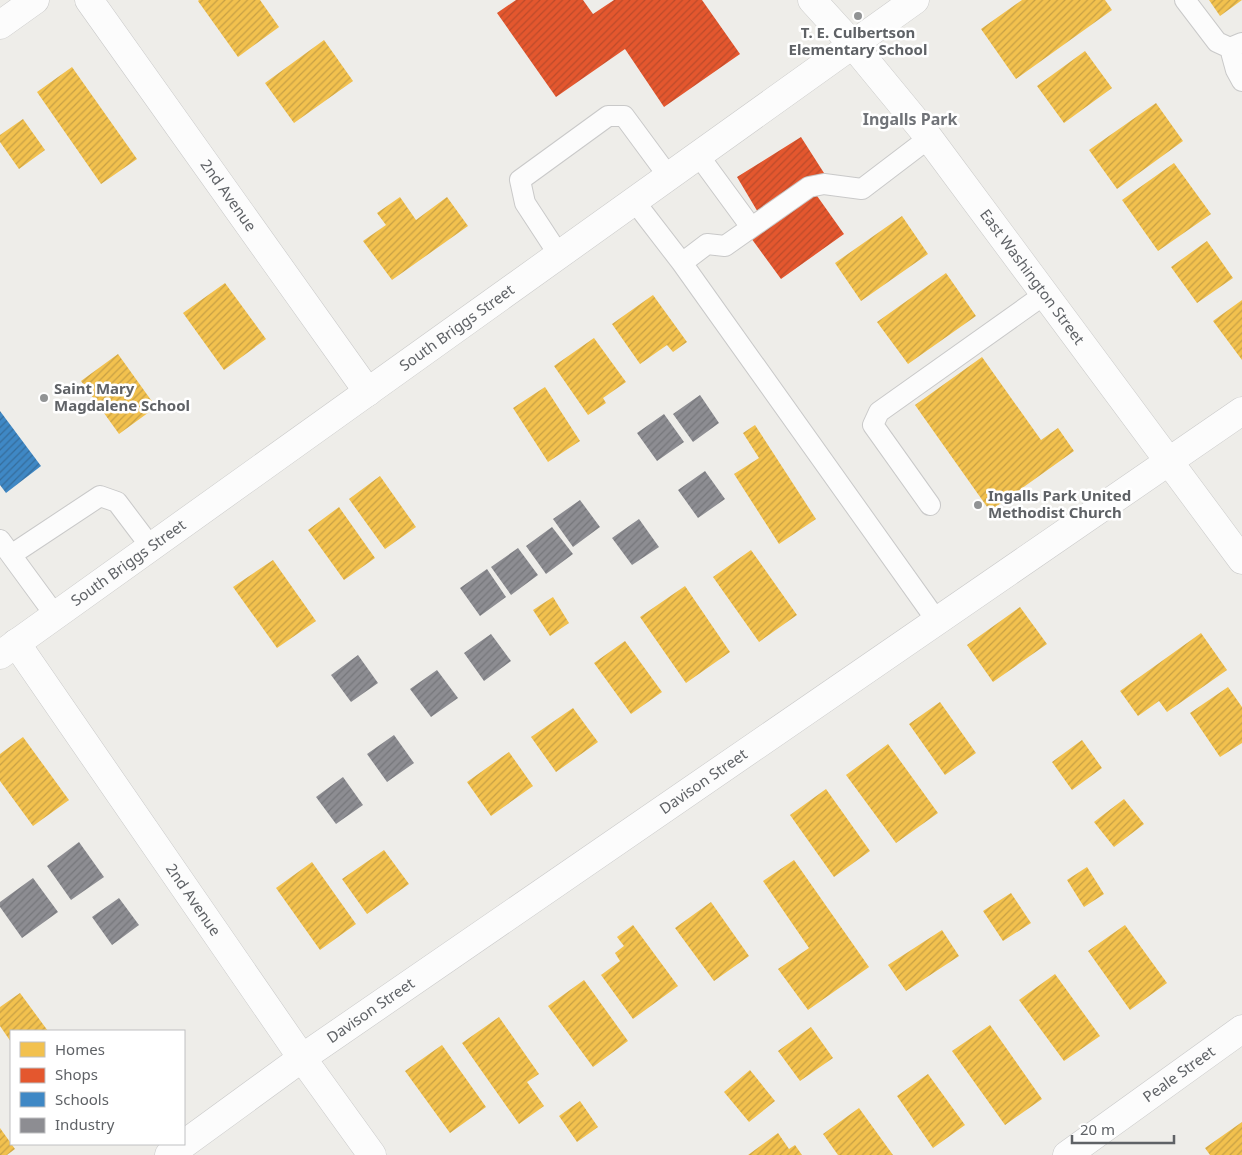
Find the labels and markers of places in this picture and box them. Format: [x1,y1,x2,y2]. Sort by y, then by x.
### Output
marker: T. E. Culbertson Elementary School [852,10,864,22]
place label: T. E. Culbertson Elementary School [789,22,927,59]
place label: Saint Mary Magdalene School [54,378,190,415]
marker: Saint Mary Magdalene School [38,392,50,404]
place label: Ingalls Park United Methodist Church [988,485,1131,522]
marker: Ingalls Park United Methodist Church [972,499,984,511]

